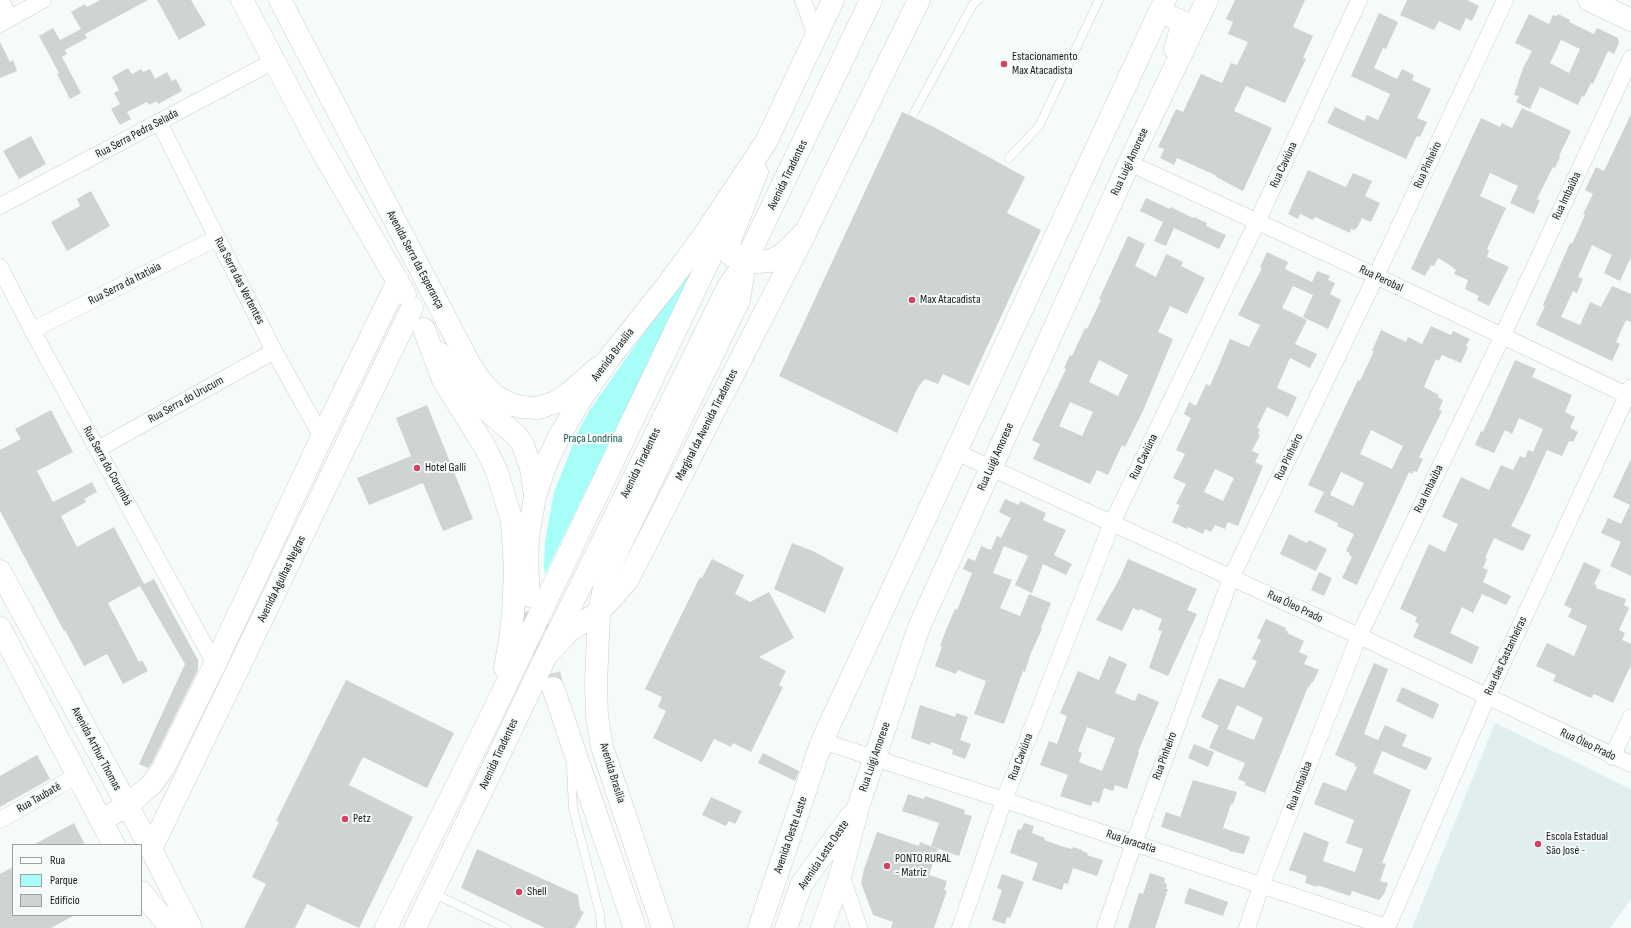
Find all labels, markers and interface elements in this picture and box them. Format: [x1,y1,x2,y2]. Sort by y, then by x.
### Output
place label: Estacionamento Max Atacadista [1012,50,1078,78]
marker: Estacionamento Max Atacadista [999,59,1009,69]
street label: Rua Serra Pedra Selada [93,106,181,162]
street label: Rua Luigi Amorese [1108,126,1152,198]
street label: Avenida Tiradentes [765,138,811,212]
street label: Rua Pinheiro [1411,139,1445,191]
street label: Rua Caviúna [1267,140,1301,190]
street label: Rua Imbaúba [1550,170,1584,222]
street label: Avenida Serra da Esperança [383,208,447,312]
street label: Rua Serra das Vertentes [211,235,267,327]
street label: Rua Serra da Itatiaia [86,259,164,309]
street label: Rua Perobal [1357,263,1405,295]
place label: Max Atacadista [920,293,981,307]
marker: Max Atacadista [907,295,917,305]
street label: Avenida Brasília [588,326,638,384]
street label: Marginal da Avenida Tiradentes [673,367,741,483]
street label: Rua Serra do Urucum [146,373,226,427]
street label: Rua Luigi Amorese [975,421,1017,493]
street label: Rua Serra do Corumbá [79,424,135,508]
street label: Avenida Tiradentes [618,426,664,500]
street label: Rua Pinheiro [1272,431,1306,483]
park label: Praça Londrina [564,432,622,446]
street label: Rua Caviúna [1127,432,1161,482]
place label: Hotel Galli [425,461,466,475]
marker: Hotel Galli [412,463,422,473]
street label: Rua Imbaúba [1411,463,1447,515]
street label: Avenida Agulhas Negras [255,533,309,625]
street label: Rua Óleo Prado [1265,588,1325,626]
street label: Rua das Castanheiras [1481,614,1531,698]
street label: Avenida Arthur Thomas [68,705,124,793]
street label: Avenida Tiradentes [476,717,522,791]
street label: Rua Luigi Amorese [856,720,894,794]
street label: Rua Óleo Prado [1558,726,1618,764]
street label: Rua Pinheiro [1150,730,1180,782]
street label: Rua Caviúna [1006,732,1036,782]
street label: Avenida Brasília [596,741,628,805]
street label: Rua Imbaúba [1284,759,1316,813]
street label: Rua Taubaté [14,780,64,816]
street label: Avenida Oeste Leste [771,795,811,875]
place label: Petz [353,812,371,826]
marker: Petz [340,814,350,824]
street label: Avenida Leste Oeste [796,818,852,892]
street label: Rua Jaracatia [1104,827,1158,857]
place label: Escola Estadual São José - [1546,830,1608,858]
marker: Escola Estadual São José - [1533,839,1543,849]
legend [12,844,142,916]
place label: PONTO RURAL - Matriz [895,852,951,880]
text: Rua [50,853,65,868]
marker: PONTO RURAL - Matriz [882,861,892,871]
text: Parque [50,873,78,888]
place label: Shell [527,885,547,899]
marker: Shell [514,887,524,897]
text: Edifício [50,893,80,908]

